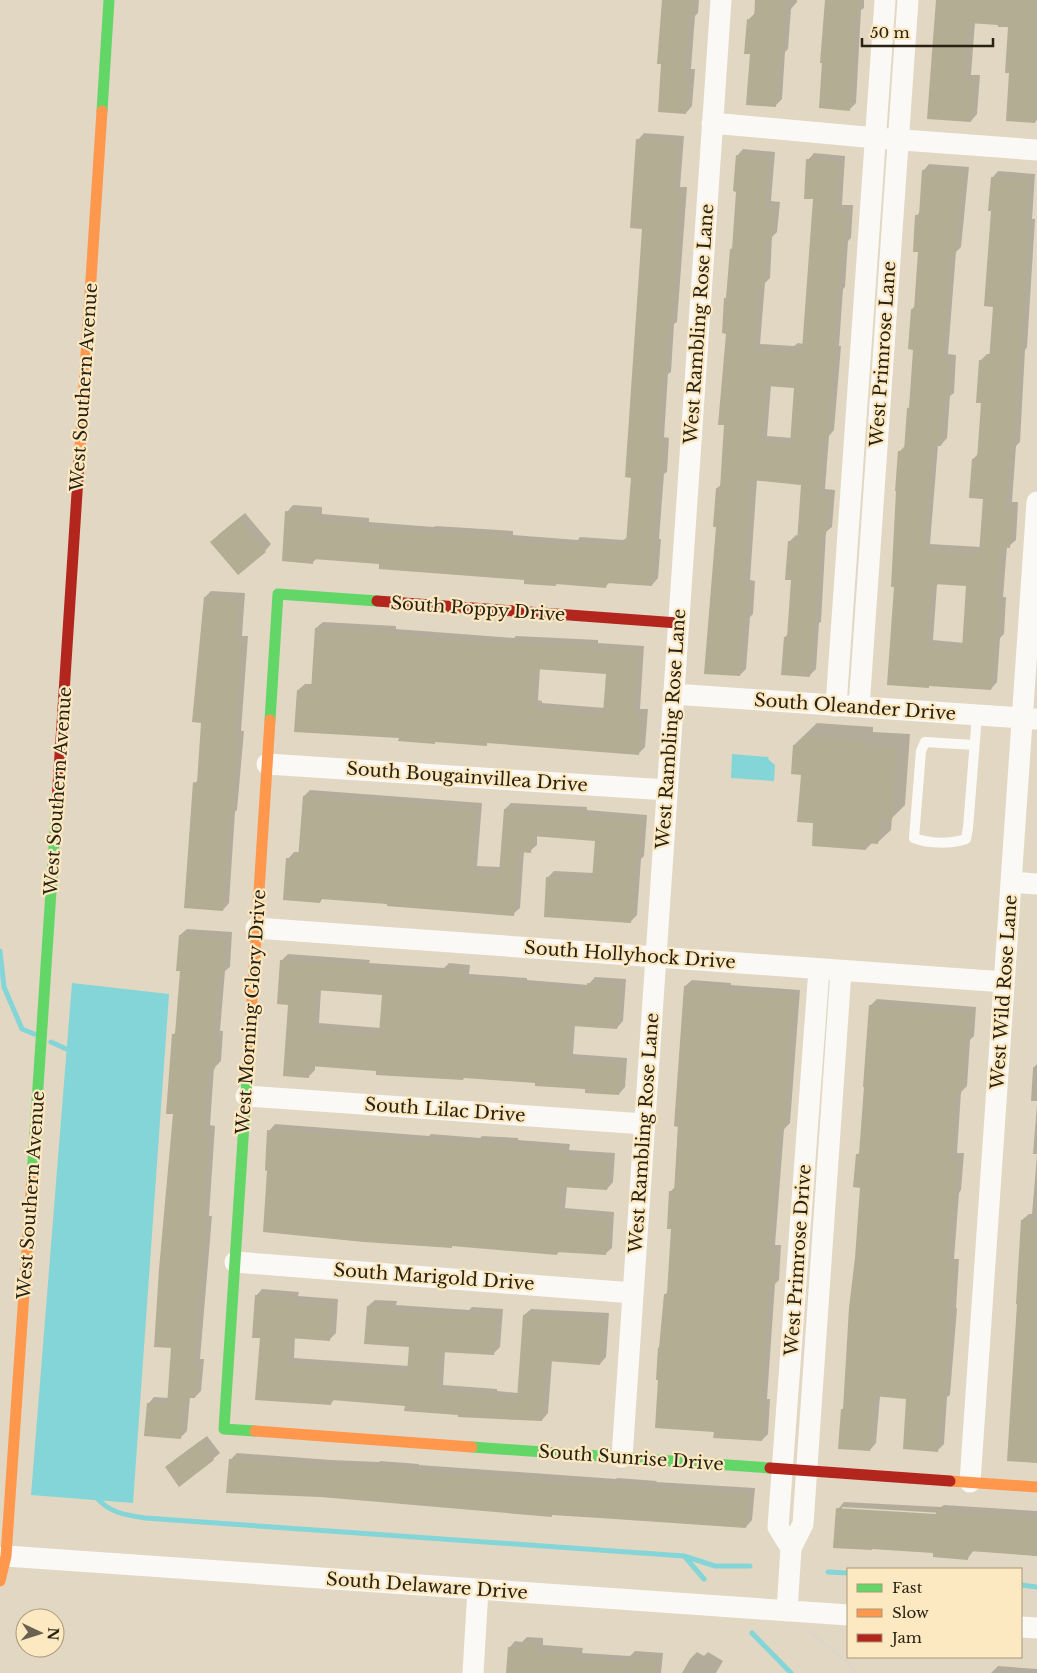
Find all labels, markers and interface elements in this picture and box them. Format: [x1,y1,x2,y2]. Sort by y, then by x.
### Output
scale bar [862,15,993,47]
text: 50 m [870,23,910,42]
street label: West Rambling Rose Lane [680,203,718,446]
street label: West Primrose Lane [865,260,900,449]
street label: West Southern Avenue [66,282,102,493]
street label: South Poppy Drive [390,592,566,626]
street label: West Rambling Rose Lane [652,608,690,851]
street label: West Southern Avenue [40,686,76,897]
street label: South Oleander Drive [753,689,957,725]
street label: South Bougainvillea Drive [346,758,588,796]
street label: West Morning Glory Drive [231,889,271,1136]
street label: West Wild Rose Lane [986,894,1022,1091]
street label: South Hollyhock Drive [524,937,736,973]
street label: West Rambling Rose Lane [625,1012,663,1255]
street label: West Southern Avenue [13,1090,49,1301]
street label: South Lilac Drive [364,1093,526,1127]
street label: West Primrose Drive [780,1164,816,1357]
street label: South Marigold Drive [333,1259,535,1295]
street label: South Sunrise Drive [538,1441,724,1475]
street label: South Delaware Drive [326,1568,528,1604]
legend [847,1568,1022,1658]
text: Fast [892,1578,923,1597]
text: Slow [892,1603,929,1622]
north arrow [15,1608,65,1658]
text: N [44,1627,62,1641]
text: Jam [890,1628,922,1647]

